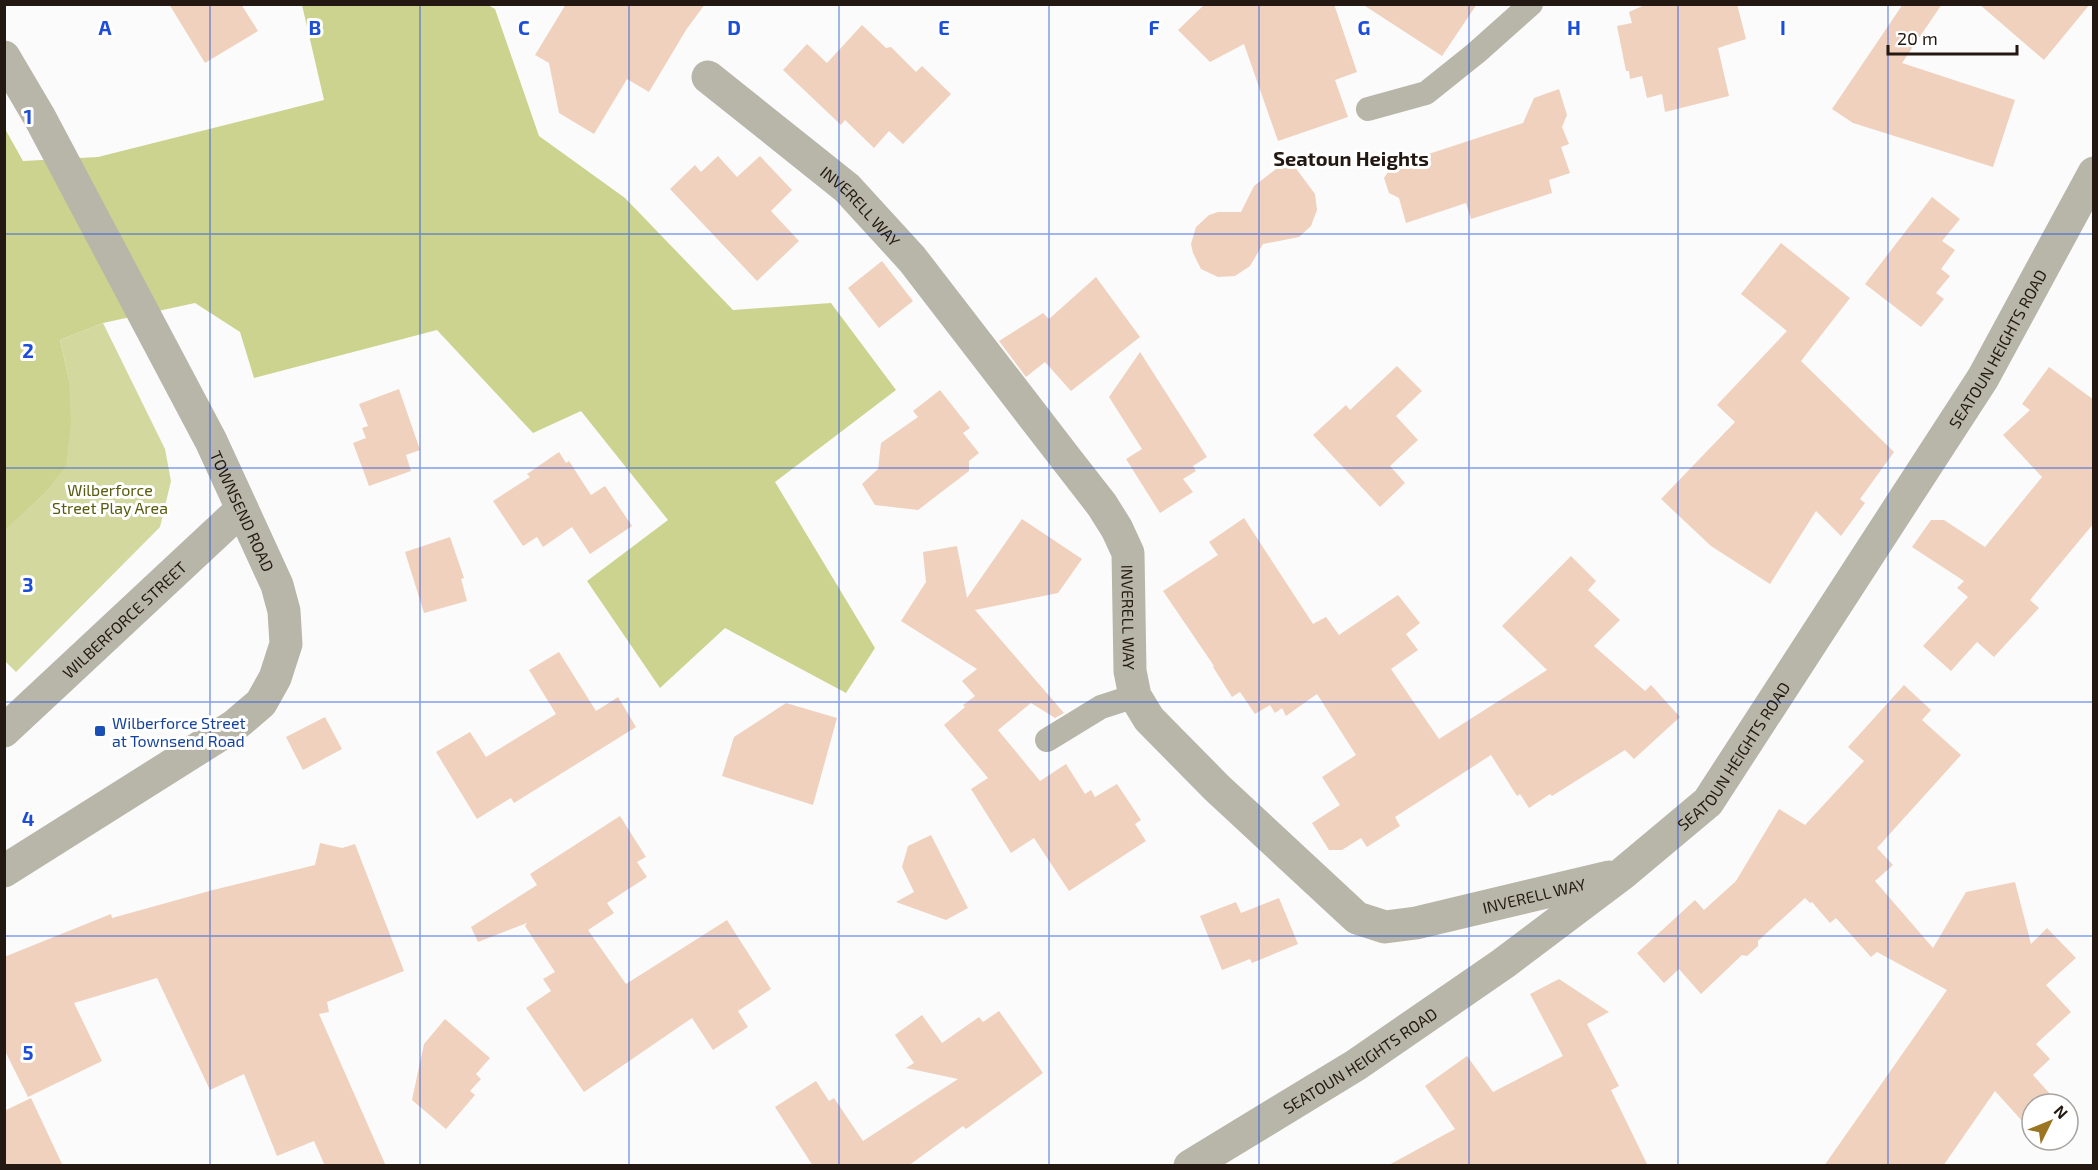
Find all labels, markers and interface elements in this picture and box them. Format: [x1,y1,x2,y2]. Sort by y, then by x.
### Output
text: A [98,15,112,39]
text: B [309,15,321,39]
text: C [518,15,530,39]
text: D [727,15,741,39]
text: E [938,15,950,39]
text: F [1148,15,1160,39]
text: G [1358,15,1370,39]
text: H [1567,15,1581,39]
text: I [1780,15,1786,39]
scale bar [1888,18,2017,56]
text: 20 m [1897,27,1938,49]
text: 1 [24,104,32,128]
district label: Seatoun Heights [1273,146,1429,170]
street label: INVERELL WAY [817,161,905,250]
street label: SEATOUN HEIGHTS ROAD [1944,266,2050,431]
text: 2 [22,338,34,362]
street label: TOWNSEND ROAD [207,447,279,574]
park label: Wilberforce Street Play Area [52,480,168,517]
street label: WILBERFORCE STREET [58,557,190,682]
street label: INVERELL WAY [1119,564,1139,670]
text: 3 [22,572,34,596]
street label: SEATOUN HEIGHTS ROAD [1673,678,1793,834]
place label: Wilberforce Street at Townsend Road [112,713,246,750]
marker: Wilberforce Street at Townsend Road [93,724,107,738]
text: 4 [22,806,35,830]
street label: INVERELL WAY [1480,873,1588,916]
street label: SEATOUN HEIGHTS ROAD [1279,1003,1440,1117]
text: 5 [22,1040,34,1064]
north arrow [2020,1092,2080,1152]
text: N [2050,1101,2072,1122]

